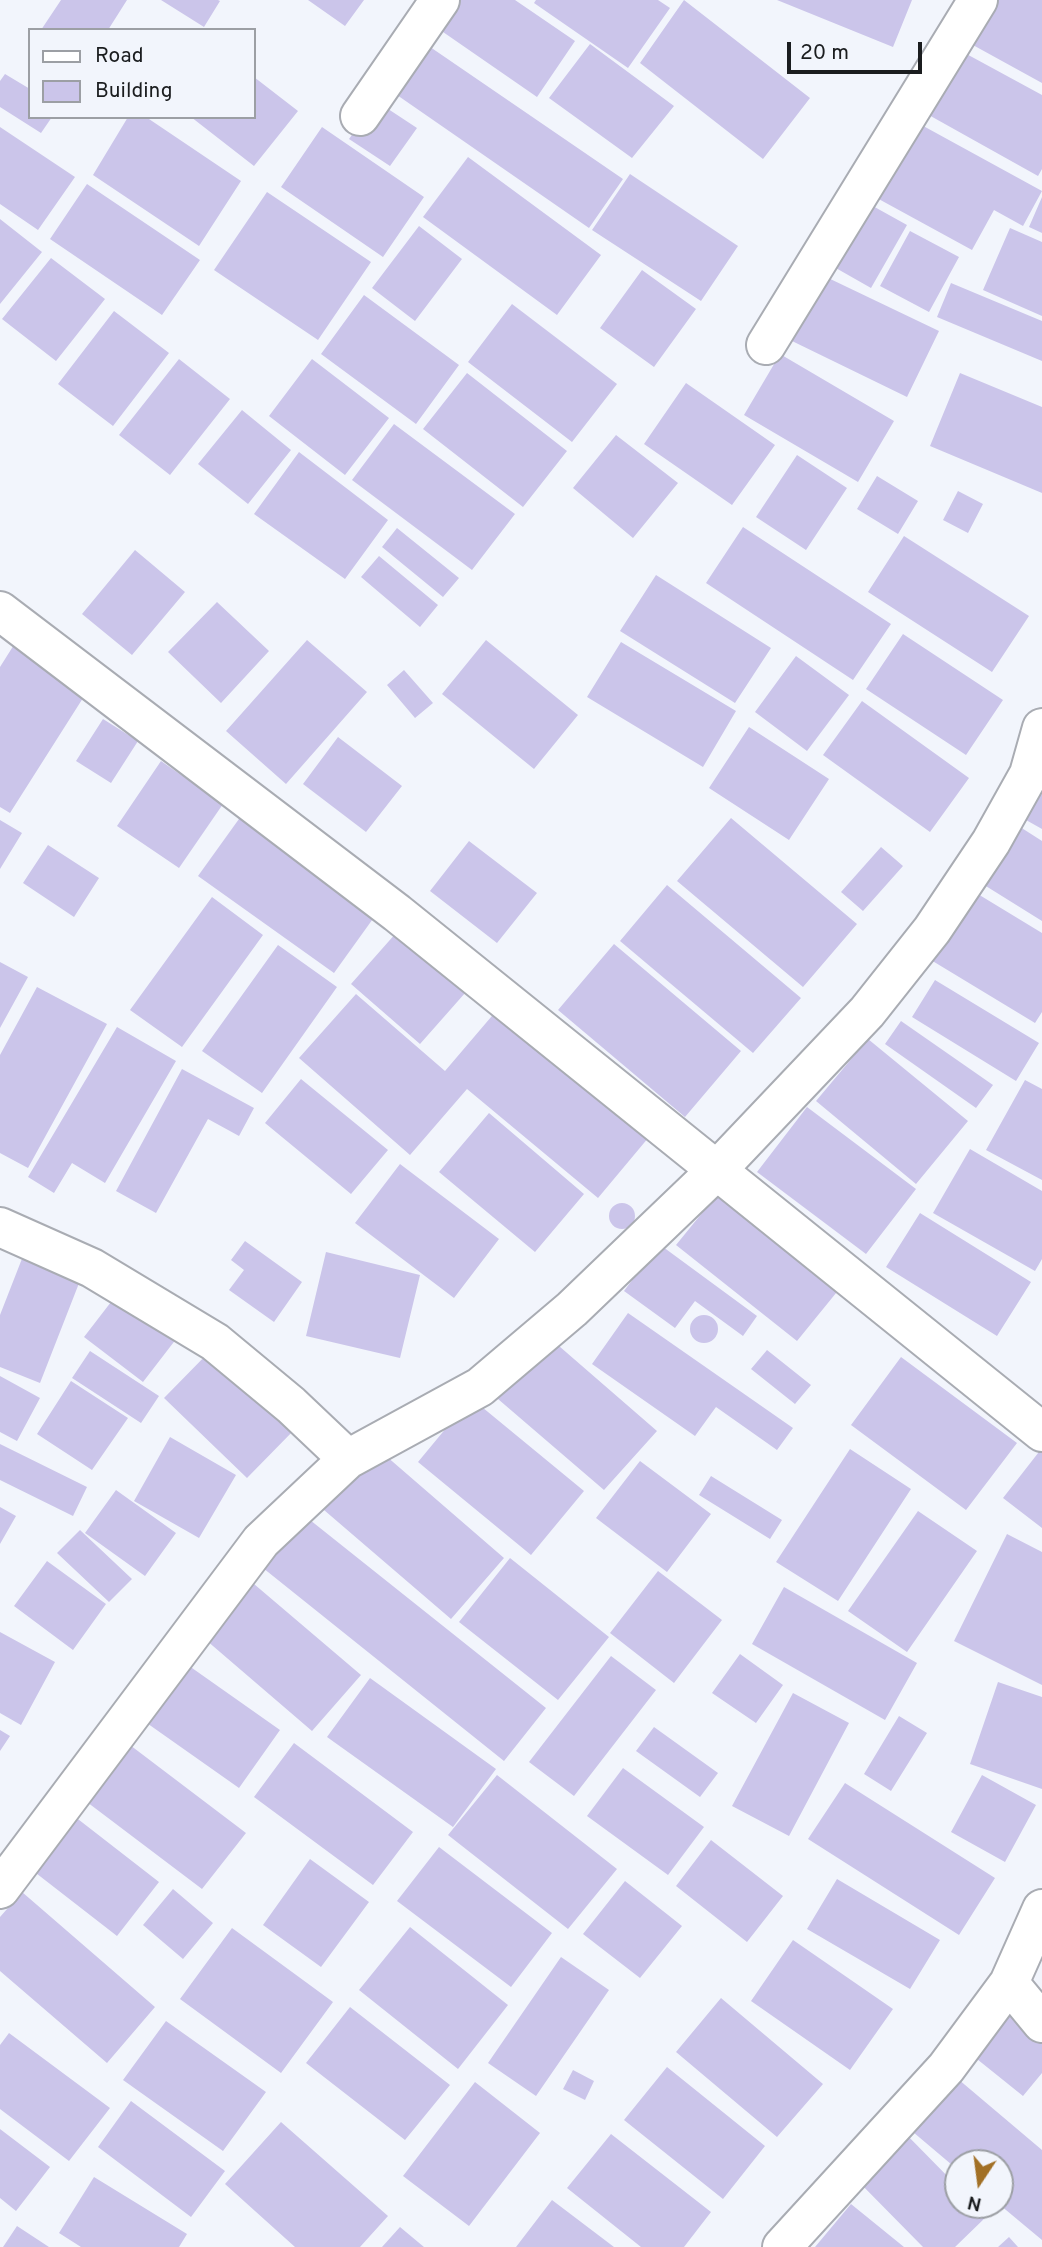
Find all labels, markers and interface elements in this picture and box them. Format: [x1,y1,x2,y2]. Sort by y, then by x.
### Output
legend [28,28,256,119]
scale bar [790,28,925,72]
text: 20 m [800,40,849,67]
text: Road [95,43,144,70]
text: Building [95,78,173,105]
north arrow [944,2149,1014,2219]
text: N [965,2189,984,2216]

